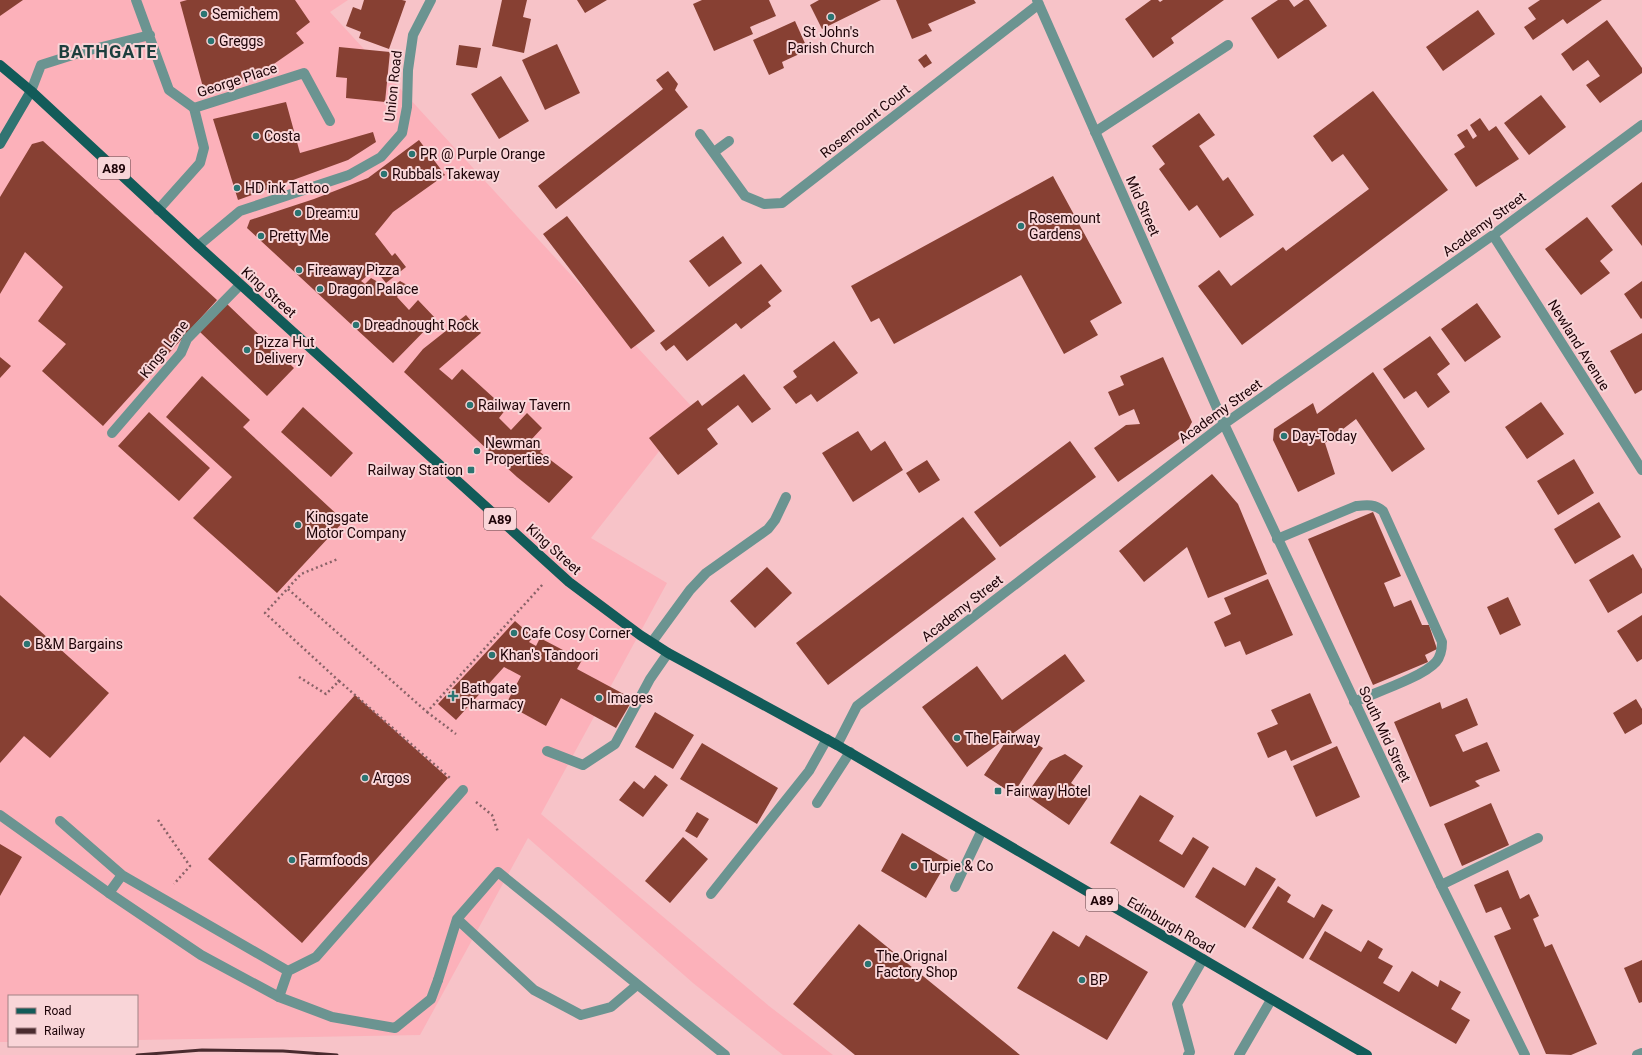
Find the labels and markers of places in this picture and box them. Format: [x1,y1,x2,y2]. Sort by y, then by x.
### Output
place label: Semichem [212,6,278,22]
marker: Semichem [199,9,209,19]
marker: St John's Parish Church [826,12,836,22]
place label: St John's Parish Church [787,24,875,56]
place label: Greggs [219,33,264,49]
marker: Greggs [206,36,216,46]
place label: Costa [264,128,301,144]
marker: Costa [251,131,261,141]
place label: PR @ Purple Orange [420,146,545,162]
marker: PR @ Purple Orange [407,149,417,159]
place label: Rubbals Takeway [392,166,500,182]
marker: Rubbals Takeway [379,169,389,179]
place label: HD ink Tattoo [245,180,329,196]
marker: HD ink Tattoo [232,183,242,193]
place label: Dream:u [306,205,358,221]
marker: Dream:u [293,208,303,218]
place label: Rosemount Gardens [1029,210,1101,242]
marker: Rosemount Gardens [1016,221,1026,231]
place label: Pretty Me [269,228,329,244]
marker: Pretty Me [256,231,266,241]
place label: Fireaway Pizza [307,262,400,278]
marker: Fireaway Pizza [294,265,304,275]
place label: Dragon Palace [328,281,418,297]
marker: Dragon Palace [315,284,325,294]
place label: Dreadnought Rock [364,317,480,333]
marker: Dreadnought Rock [351,320,361,330]
place label: Pizza Hut Delivery [255,334,315,366]
marker: Pizza Hut Delivery [242,345,252,355]
place label: Railway Tavern [478,397,571,413]
marker: Railway Tavern [465,400,475,410]
place label: Day-Today [1292,428,1357,444]
marker: Day-Today [1279,431,1289,441]
place label: Newman Properties [485,435,549,467]
marker: Newman Properties [472,446,482,456]
place label: Railway Station [368,462,463,478]
marker: Railway Station [466,465,476,475]
place label: Kingsgate Motor Company [306,509,406,541]
marker: Kingsgate Motor Company [293,520,303,530]
place label: Cafe Cosy Corner [522,625,631,641]
marker: Cafe Cosy Corner [509,628,519,638]
place label: B&M Bargains [35,636,123,652]
marker: B&M Bargains [22,639,32,649]
place label: Khan's Tandoori [500,647,598,663]
marker: Khan's Tandoori [487,650,497,660]
place label: Bathgate Pharmacy [461,680,524,712]
place label: Images [607,690,653,706]
marker: Bathgate Pharmacy [448,691,458,701]
marker: Images [594,693,604,703]
place label: The Fairway [965,730,1040,746]
marker: The Fairway [952,733,962,743]
place label: Argos [373,770,410,786]
marker: Argos [360,773,370,783]
place label: Fairway Hotel [1006,783,1091,799]
marker: Fairway Hotel [993,786,1003,796]
place label: Farmfoods [300,852,368,868]
marker: Farmfoods [287,855,297,865]
place label: Turpie & Co [922,858,994,874]
marker: Turpie & Co [909,861,919,871]
place label: The Orignal Factory Shop [876,948,958,980]
marker: The Orignal Factory Shop [863,959,873,969]
place label: BP [1090,972,1108,988]
marker: BP [1077,975,1087,985]

